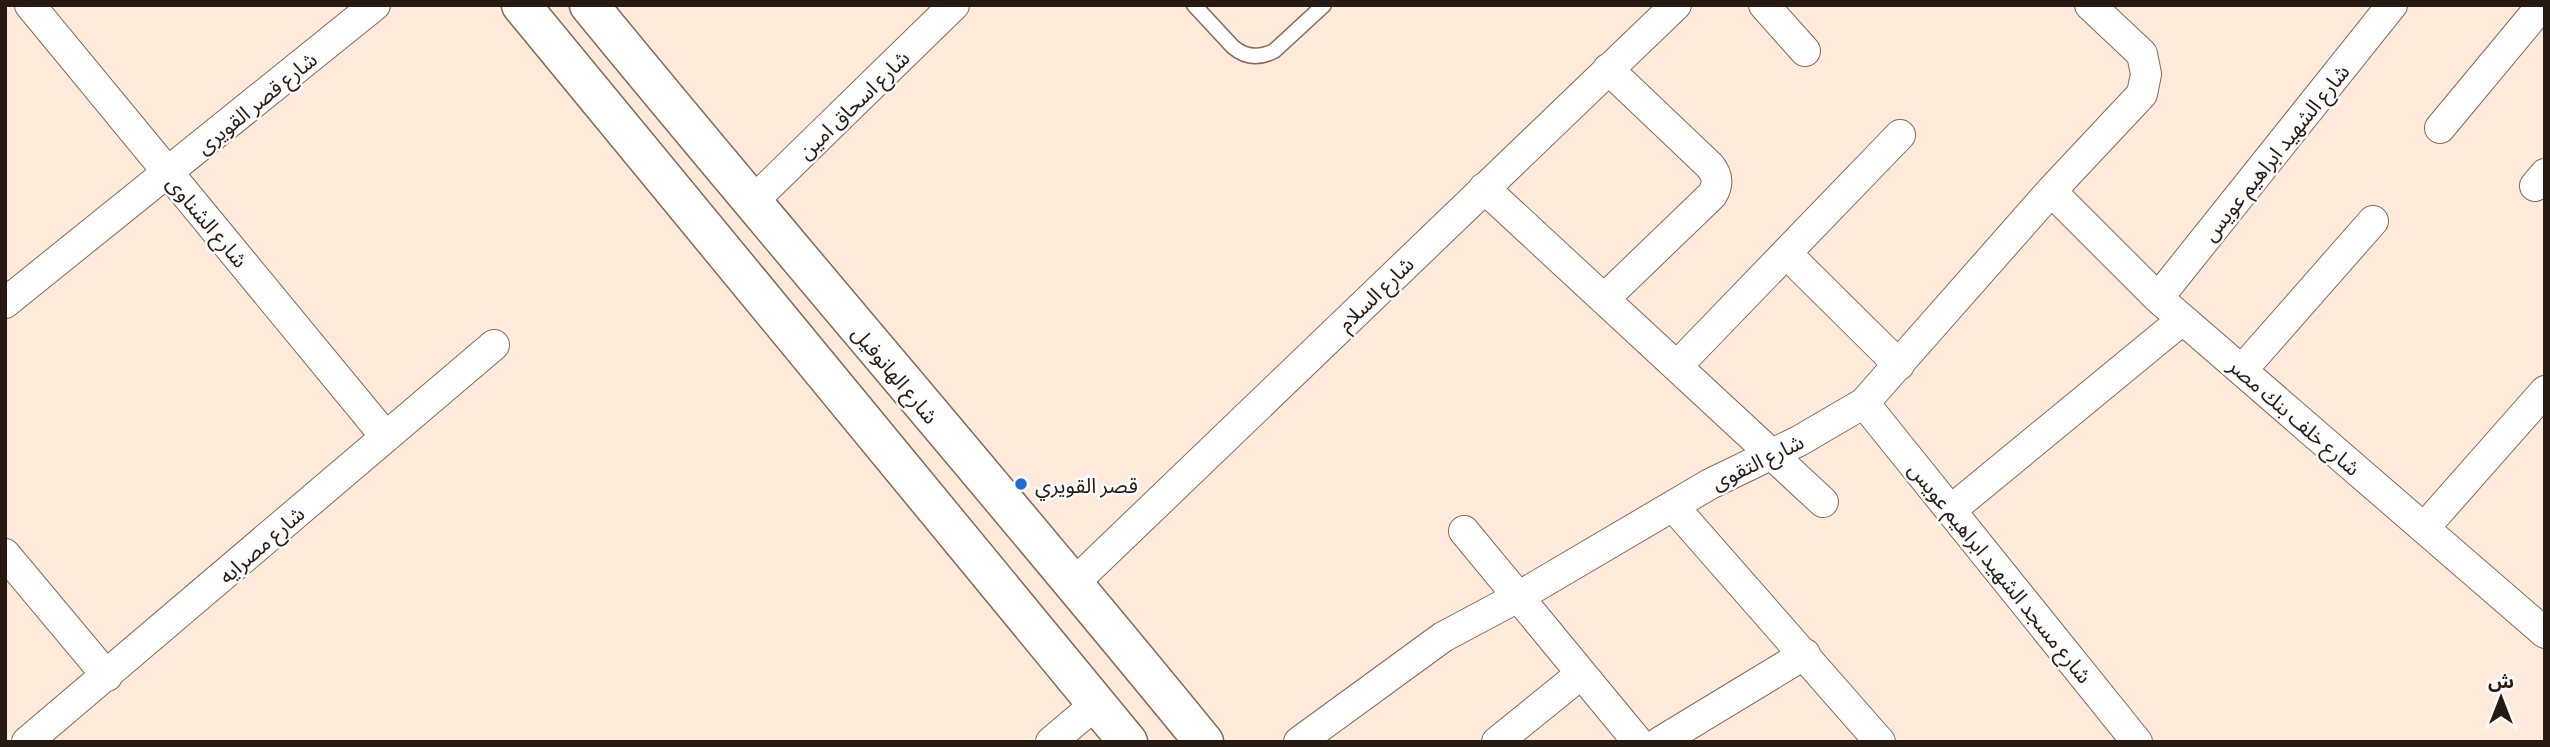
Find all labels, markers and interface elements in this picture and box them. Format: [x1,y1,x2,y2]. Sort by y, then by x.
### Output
street label: شارع اسحاق امين [792,45,917,166]
street label: شارع قصر القويرى [191,46,324,161]
street label: شارع الشهيد ابراهيم عويس [2196,59,2357,248]
street label: شارع الشناوى [159,170,254,274]
street label: شارع السلام [1332,251,1422,339]
street label: شارع الهانوفيل [845,320,944,431]
street label: شارع خلف بنك مصر [2221,351,2366,483]
street label: شارع التقوى [1707,428,1809,498]
street label: شارع مسجد الشهيد ابراهيم عويس [1901,457,2098,690]
place label: قصر القويري [1035,472,1138,501]
marker: قصر القويري [1013,476,1029,492]
street label: شارع مصرايه [213,500,312,591]
north arrow [2466,663,2536,733]
text: ش [2488,669,2514,692]

